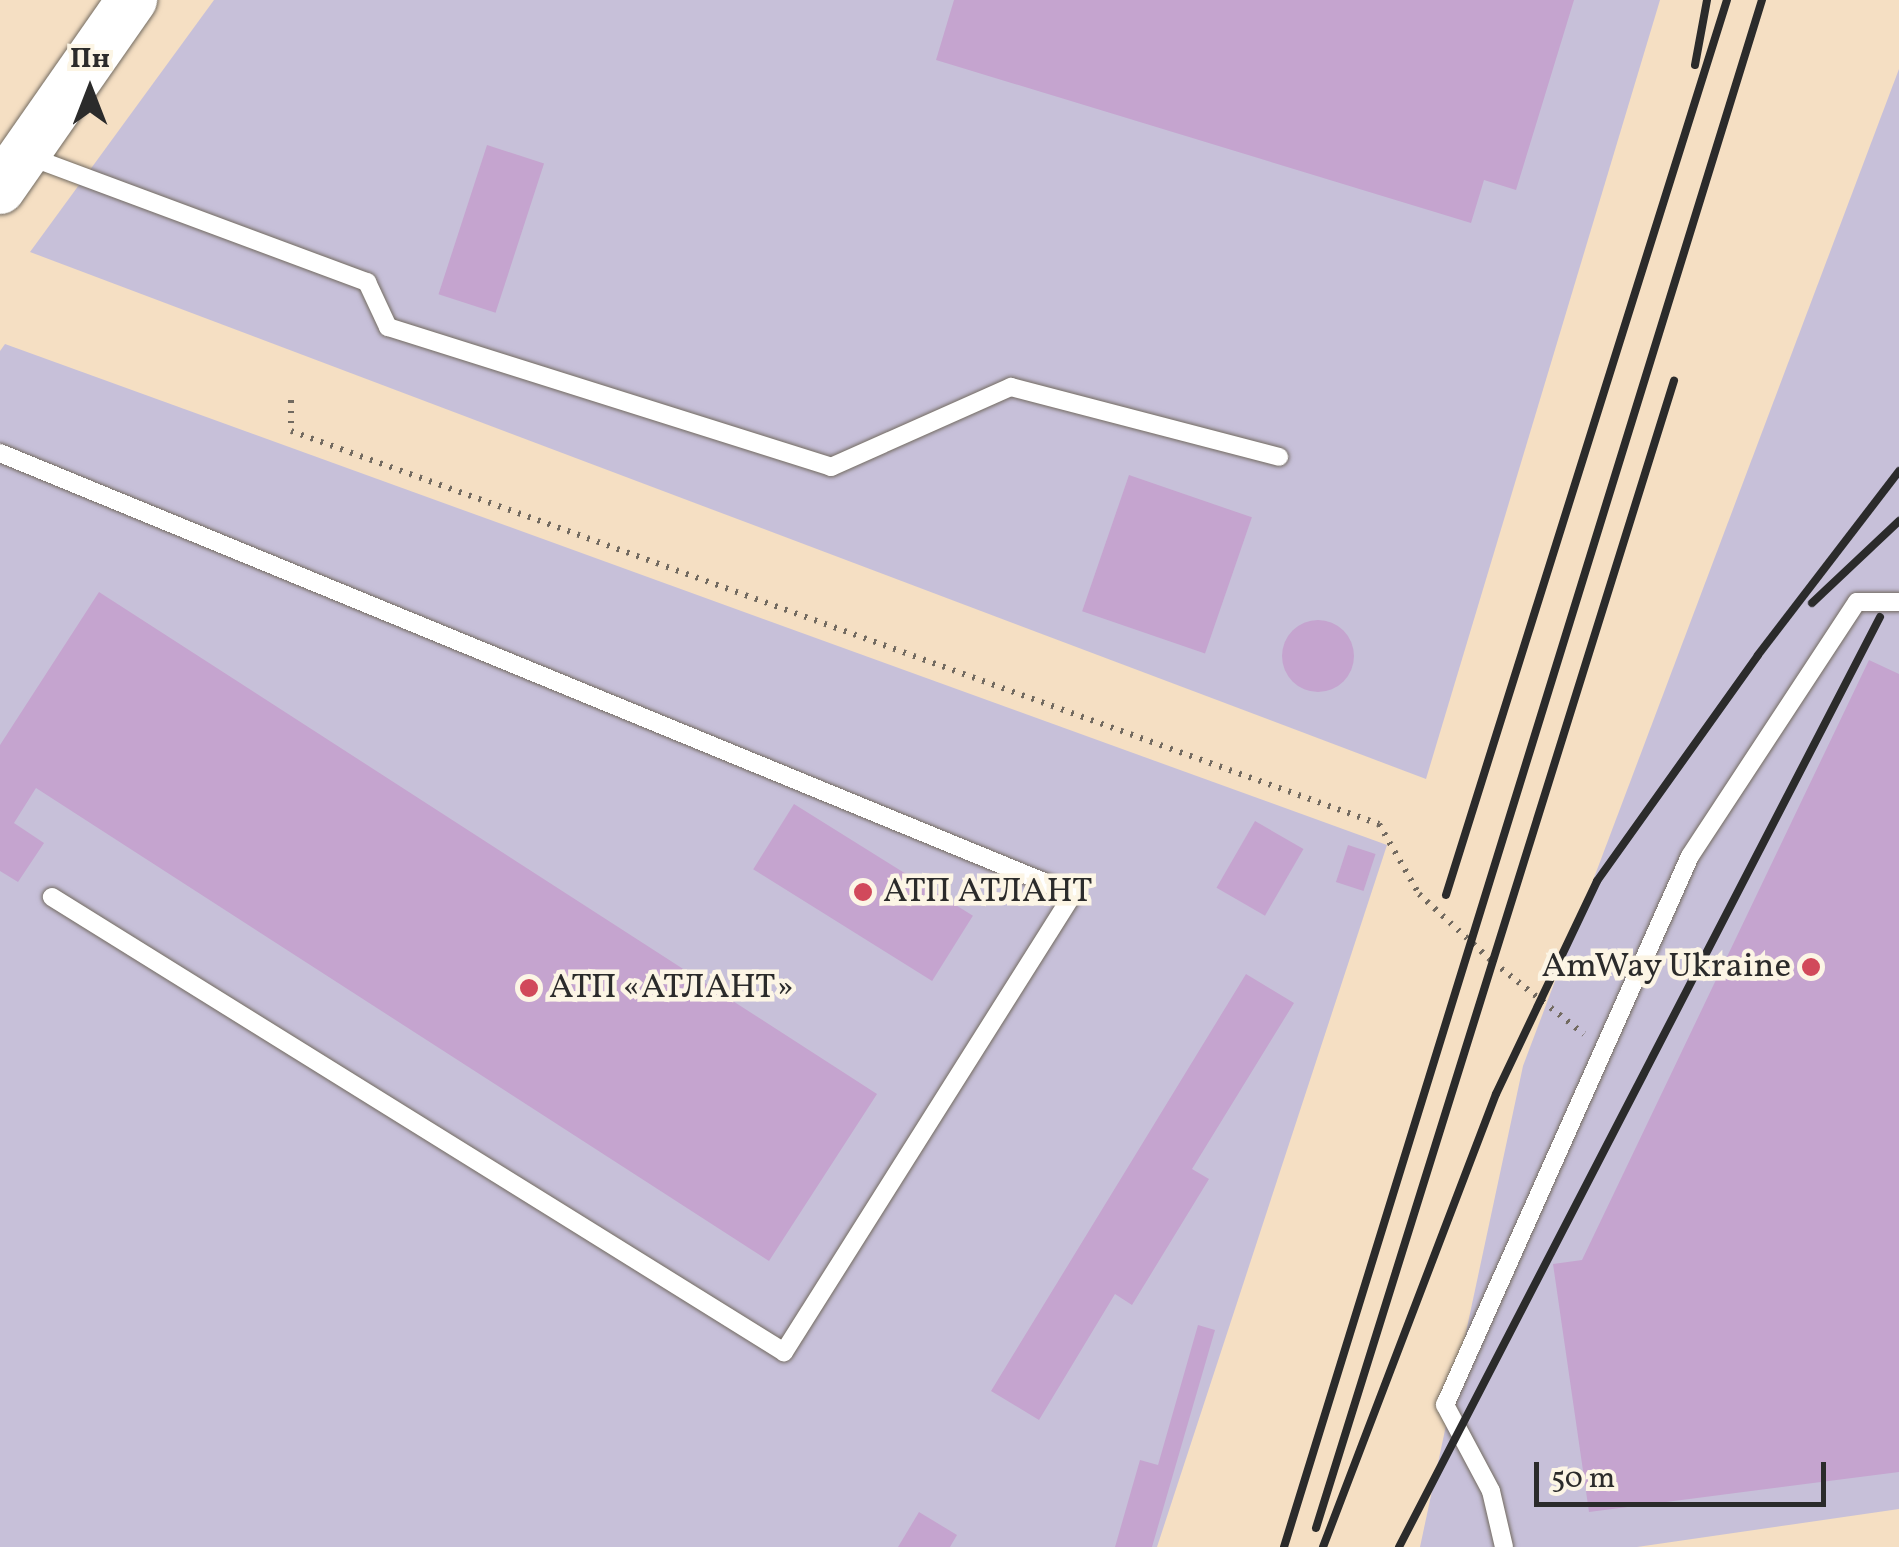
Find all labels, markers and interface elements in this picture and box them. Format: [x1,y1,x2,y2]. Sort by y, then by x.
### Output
north arrow [40,40,140,140]
text: Пн [70,40,110,79]
place label: АТП АТЛАНТ [883,871,1092,913]
marker: АТП АТЛАНТ [852,881,874,903]
place label: AmWay Ukraine [1540,946,1791,988]
marker: AmWay Ukraine [1800,956,1822,978]
place label: АТП «АТЛАНТ» [549,967,794,1009]
marker: АТП «АТЛАНТ» [518,977,540,999]
scale bar [1539,1442,1832,1504]
text: 50 m [1551,1458,1615,1500]

